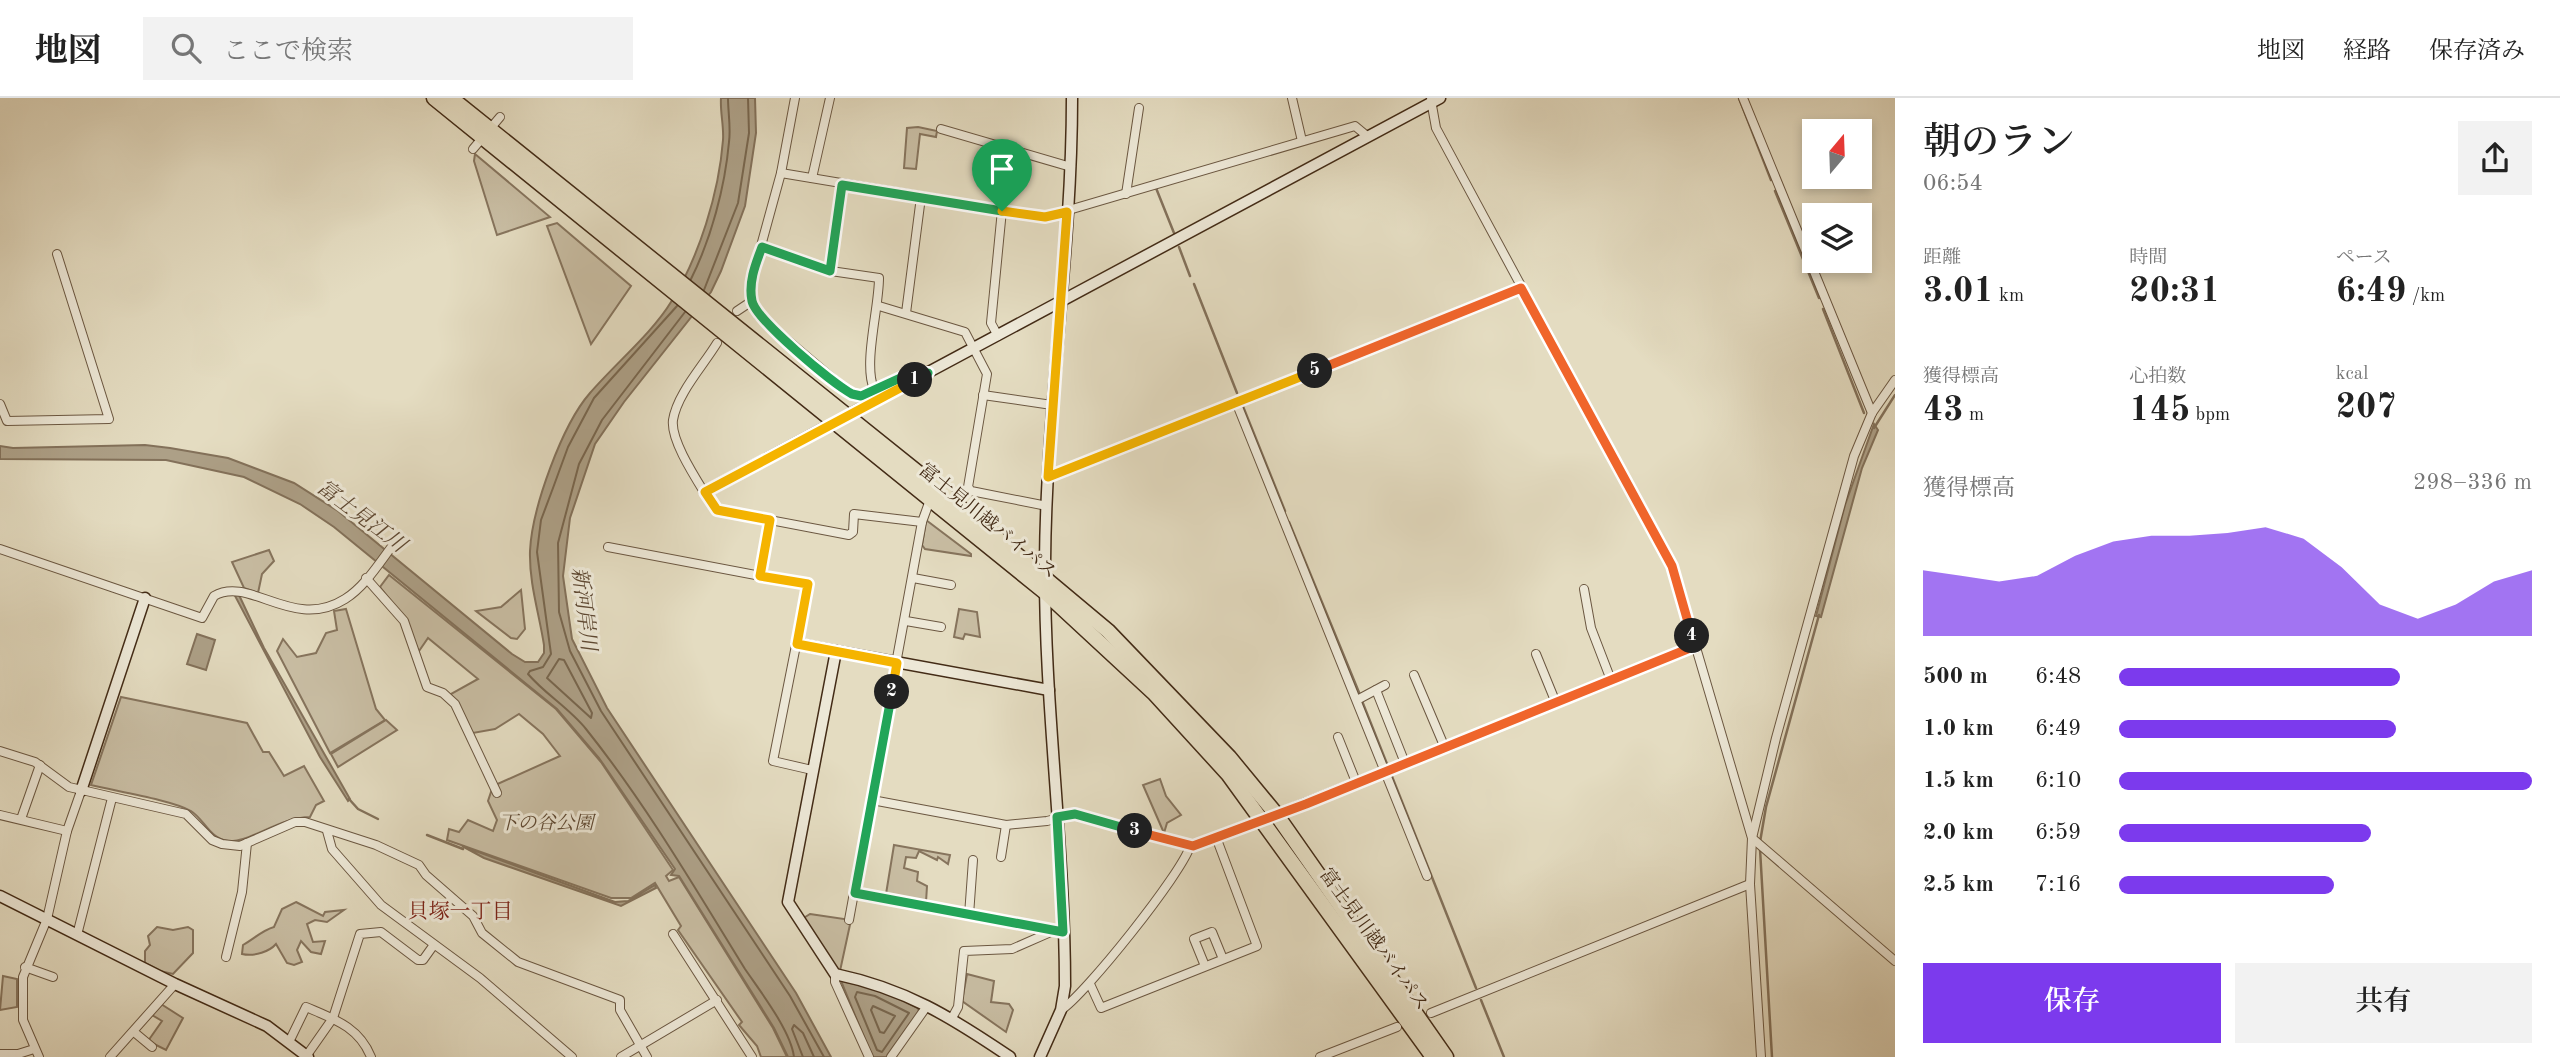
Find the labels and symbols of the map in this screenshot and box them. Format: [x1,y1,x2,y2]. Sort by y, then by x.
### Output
north arrow [1802,119,1872,189]
pin [972,139,1032,211]
pin: 5 [1298,354,1332,388]
pin: 1 [898,362,932,398]
street label: 富士見川越バイパス [915,459,1061,583]
water label: 富士見江川 [313,475,412,558]
water label: 新河岸川 [567,566,601,654]
pin: 4 [1674,618,1710,654]
pin: 2 [874,674,910,710]
park label: 下の谷公園 [498,813,596,834]
pin: 3 [1118,814,1152,848]
street label: 富士見川越バイパス [1315,864,1432,1015]
district label: 貝塚一丁目 [408,900,513,923]

